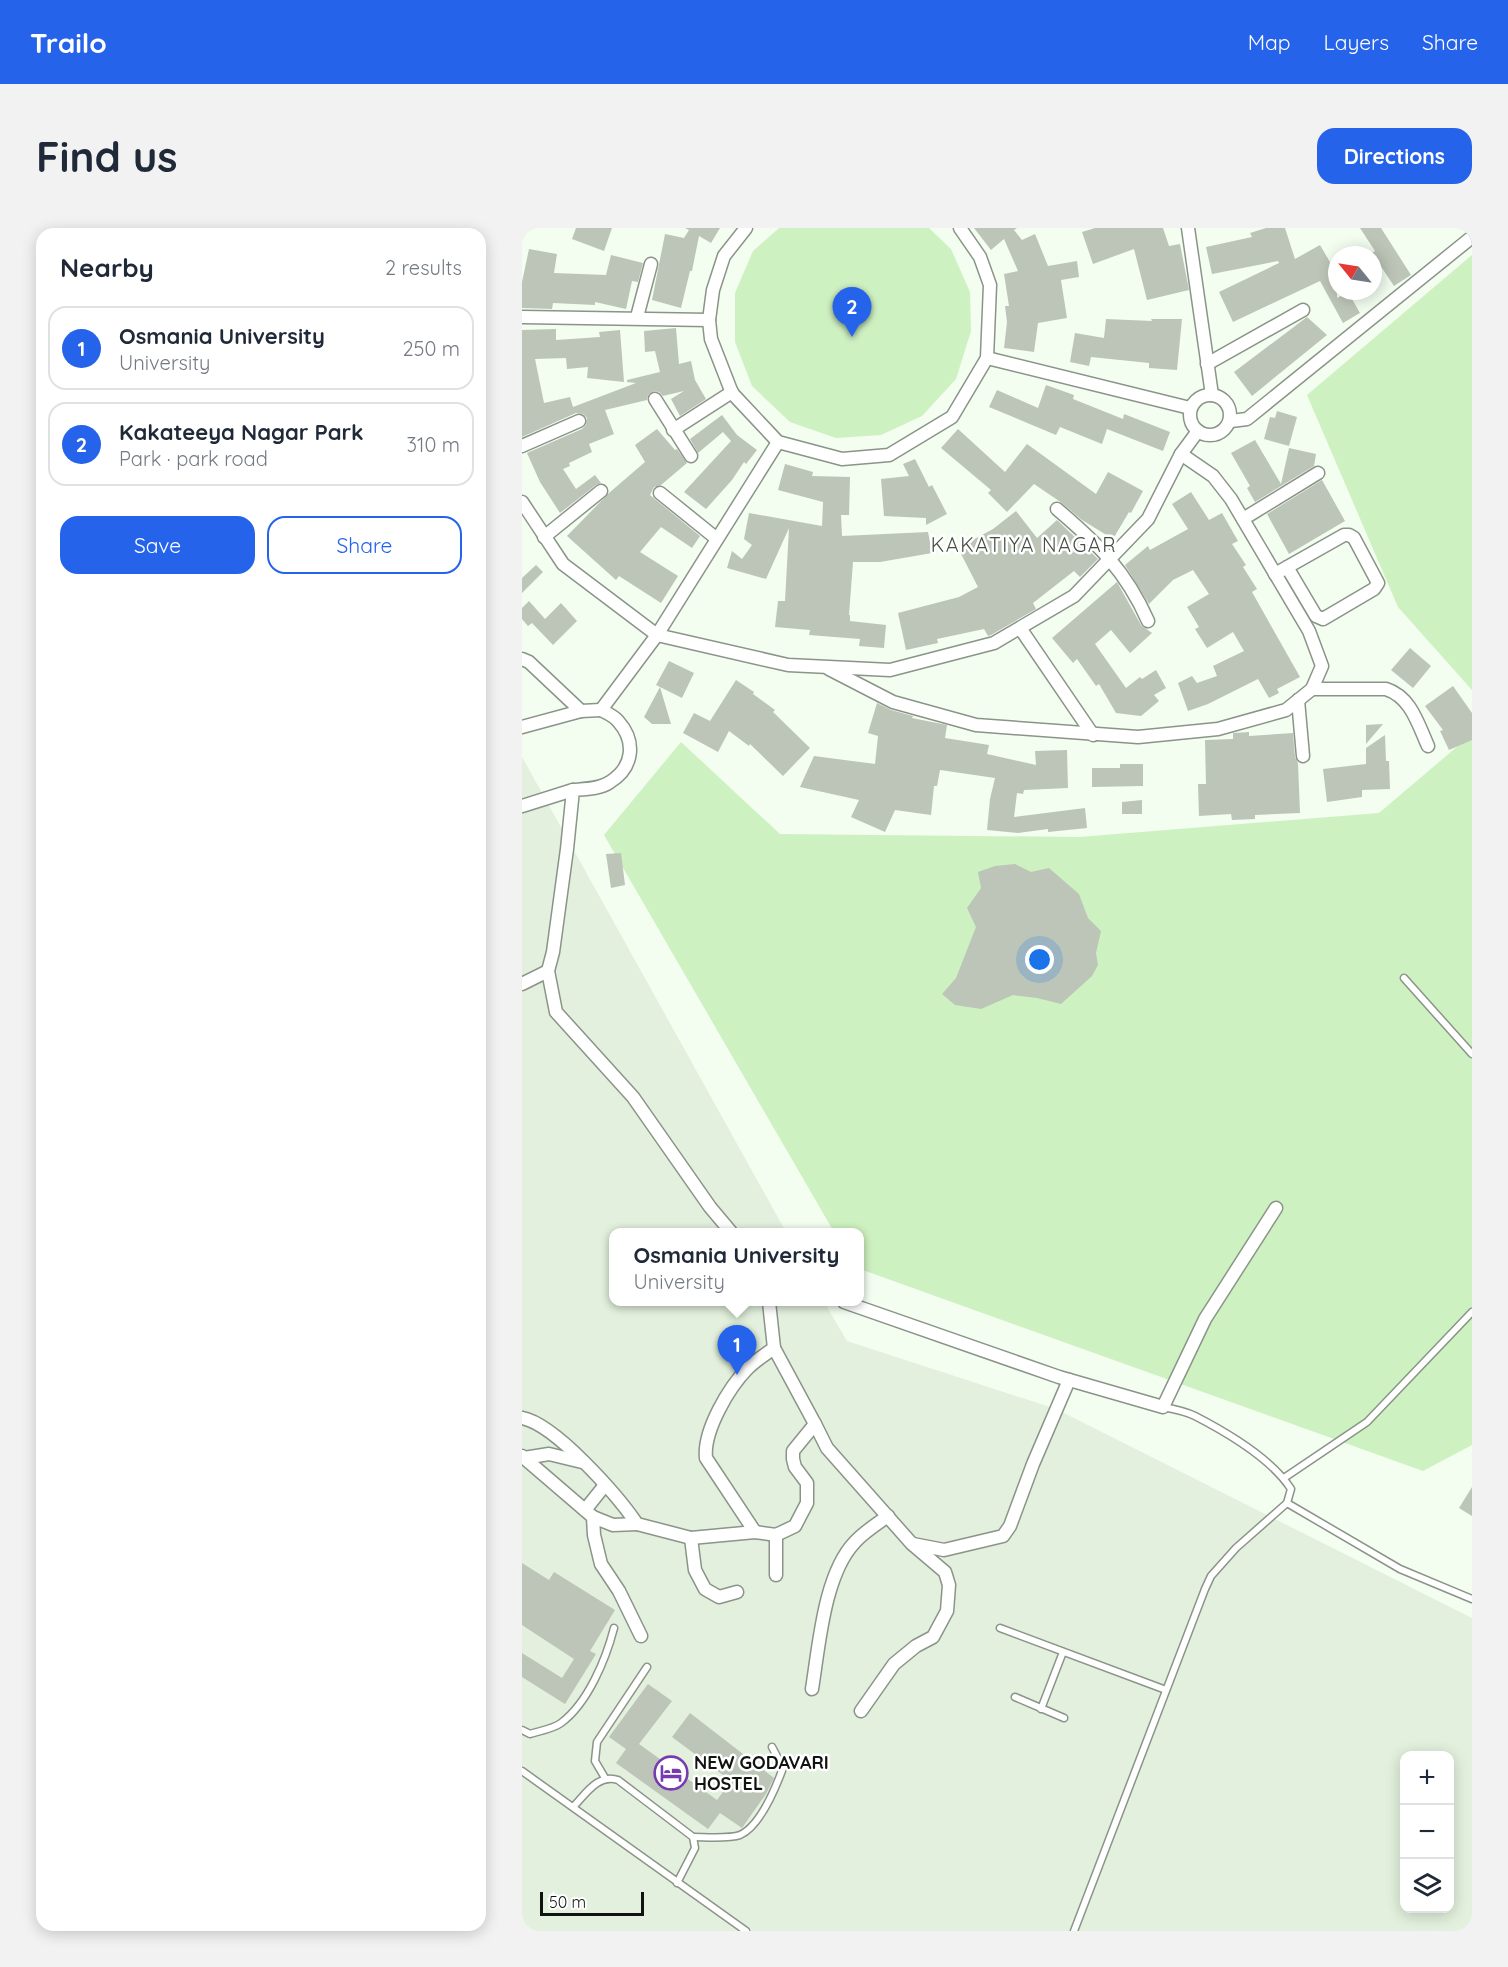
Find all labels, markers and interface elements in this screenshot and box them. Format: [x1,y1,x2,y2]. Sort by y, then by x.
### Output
text: Trailo [30,25,107,60]
text: Map [1248,29,1291,55]
text: Layers [1324,29,1389,55]
text: Share [1422,29,1478,55]
button: Directions [1317,128,1472,184]
text: Find us [36,130,178,183]
north arrow [1328,246,1382,300]
text: Nearby [60,251,154,284]
text: 2 results [385,255,462,280]
pin: 2 [832,288,872,337]
text: Osmania University [119,322,325,350]
text: 1 [78,336,85,361]
text: 250 m [402,336,460,361]
text: University [119,350,210,375]
text: Kakateeya Nagar Park [119,418,364,446]
text: 2 [76,432,87,457]
text: 310 m [407,432,460,457]
text: Park · park road [119,446,268,471]
button: Save [60,516,255,574]
button: Share [267,516,462,574]
district label: KAKATIYA NAGAR [931,532,1117,557]
your location [1025,945,1054,974]
popup [609,1228,864,1306]
text: Osmania University [634,1241,840,1269]
text: University [634,1269,725,1294]
pin: 1 [718,1326,756,1375]
place label: NEW GODAVARI HOSTEL [694,1751,829,1795]
map controls [1400,1751,1454,1913]
button: + [1400,1751,1454,1805]
hotel icon: NEW GODAVARI HOSTEL [653,1755,689,1791]
button: − [1400,1805,1454,1859]
button: layers [1400,1859,1454,1913]
scale bar [540,1889,644,1916]
text: 50 m [549,1892,586,1912]

